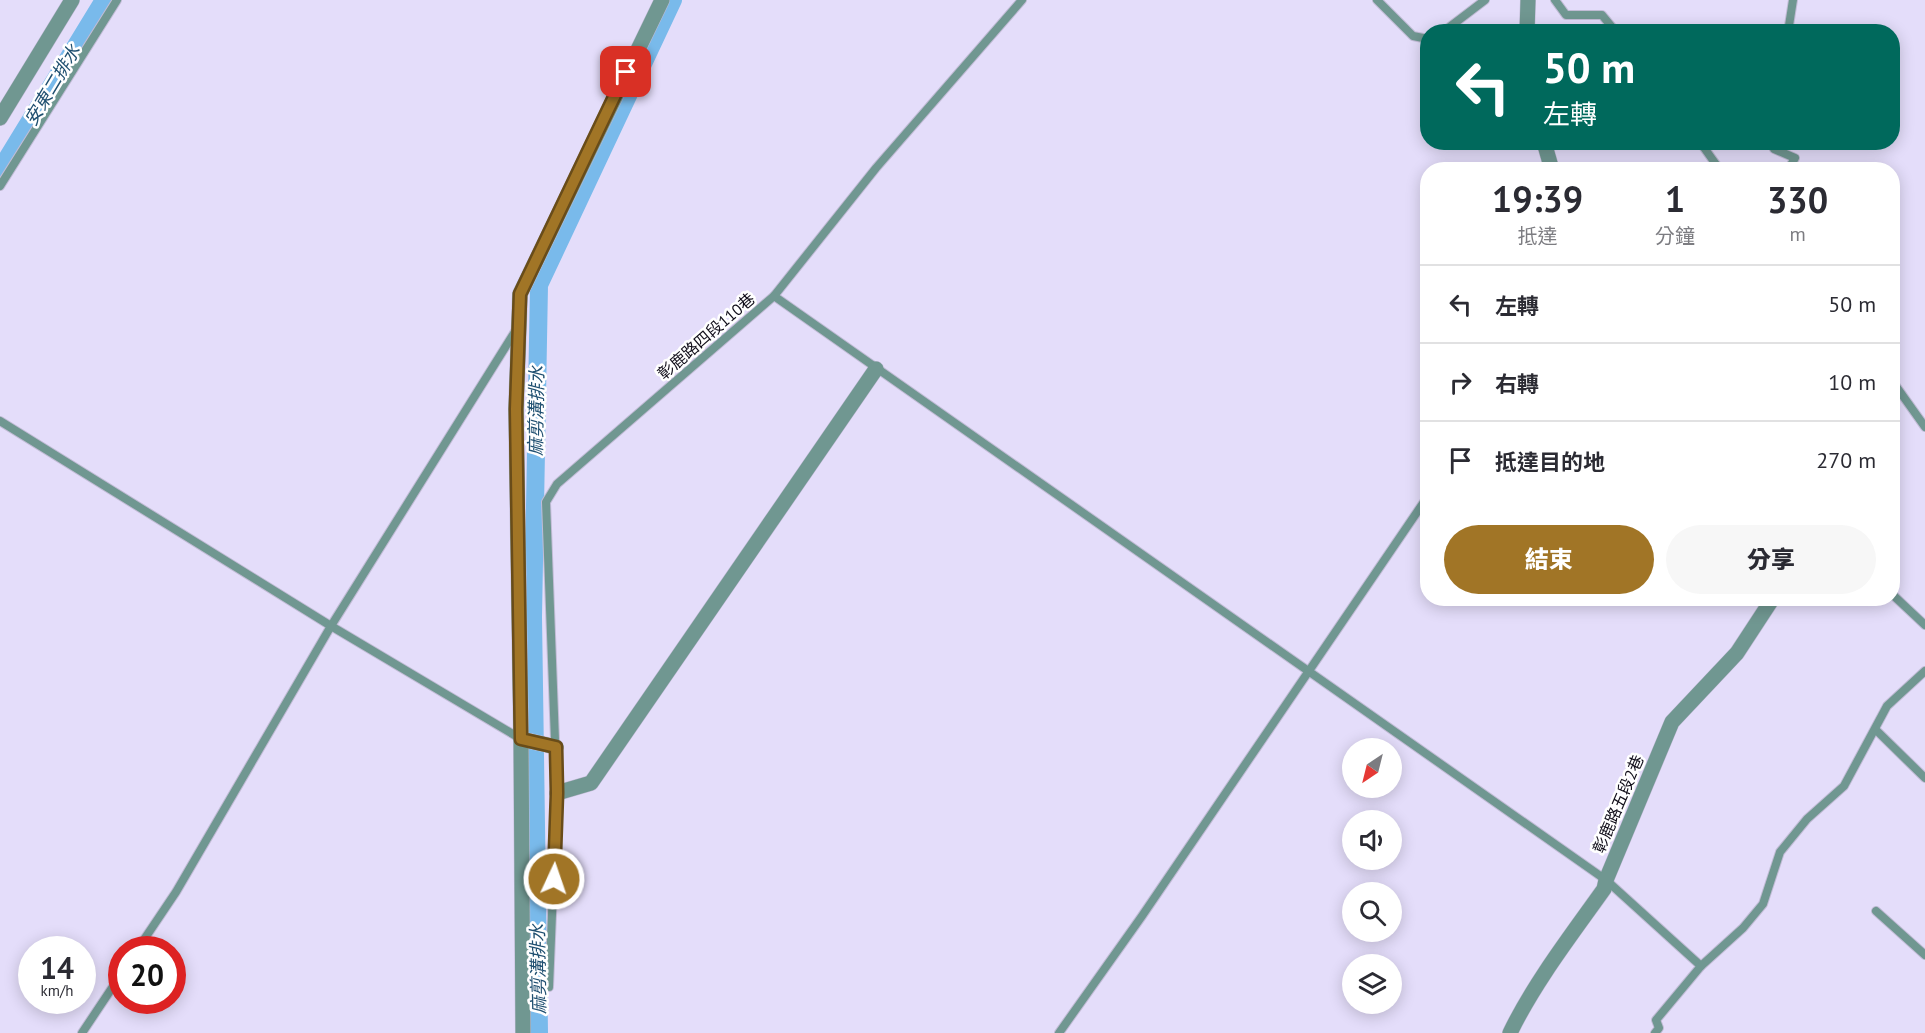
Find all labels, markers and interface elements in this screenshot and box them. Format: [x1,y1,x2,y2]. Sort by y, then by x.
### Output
water label: 安東二排水 [19,40,86,129]
text: 50 m [1543,40,1635,95]
pin [600,46,651,97]
icon: left [1444,48,1522,126]
icon: arrive [609,55,642,88]
text: 左轉 [1543,97,1597,131]
text: 19:39 [1492,175,1583,222]
text: 1 [1665,175,1685,222]
text: 330 [1767,176,1828,223]
text: m [1789,221,1806,247]
text: 抵達 [1518,223,1558,249]
text: 分鐘 [1655,223,1695,249]
street label: 彰鹿路四段110巷 [653,288,759,384]
icon: left [1444,288,1477,321]
text: 50 m [1828,290,1876,318]
text: 左轉 [1495,292,1539,320]
water label: 麻剪溝排水 [524,365,548,456]
icon: right [1444,366,1477,399]
text: 10 m [1828,368,1876,396]
text: 右轉 [1495,370,1539,398]
icon: arrive [1444,444,1477,477]
text: 270 m [1816,446,1876,474]
text: 抵達目的地 [1495,448,1605,476]
button: 結束 [1444,525,1654,594]
button: 分享 [1666,525,1876,594]
north arrow [1342,738,1402,798]
map controls [1342,738,1402,1014]
street label: 彰鹿路五段2巷 [1588,752,1648,856]
button: sound [1342,810,1402,870]
position arrow [522,847,586,911]
button: search [1342,882,1402,942]
water label: 麻剪溝排水 [526,923,550,1014]
speed limit sign: 20 [108,936,186,1014]
text: 14 [40,948,74,987]
button: layers [1342,954,1402,1014]
text: km/h [41,981,73,1000]

